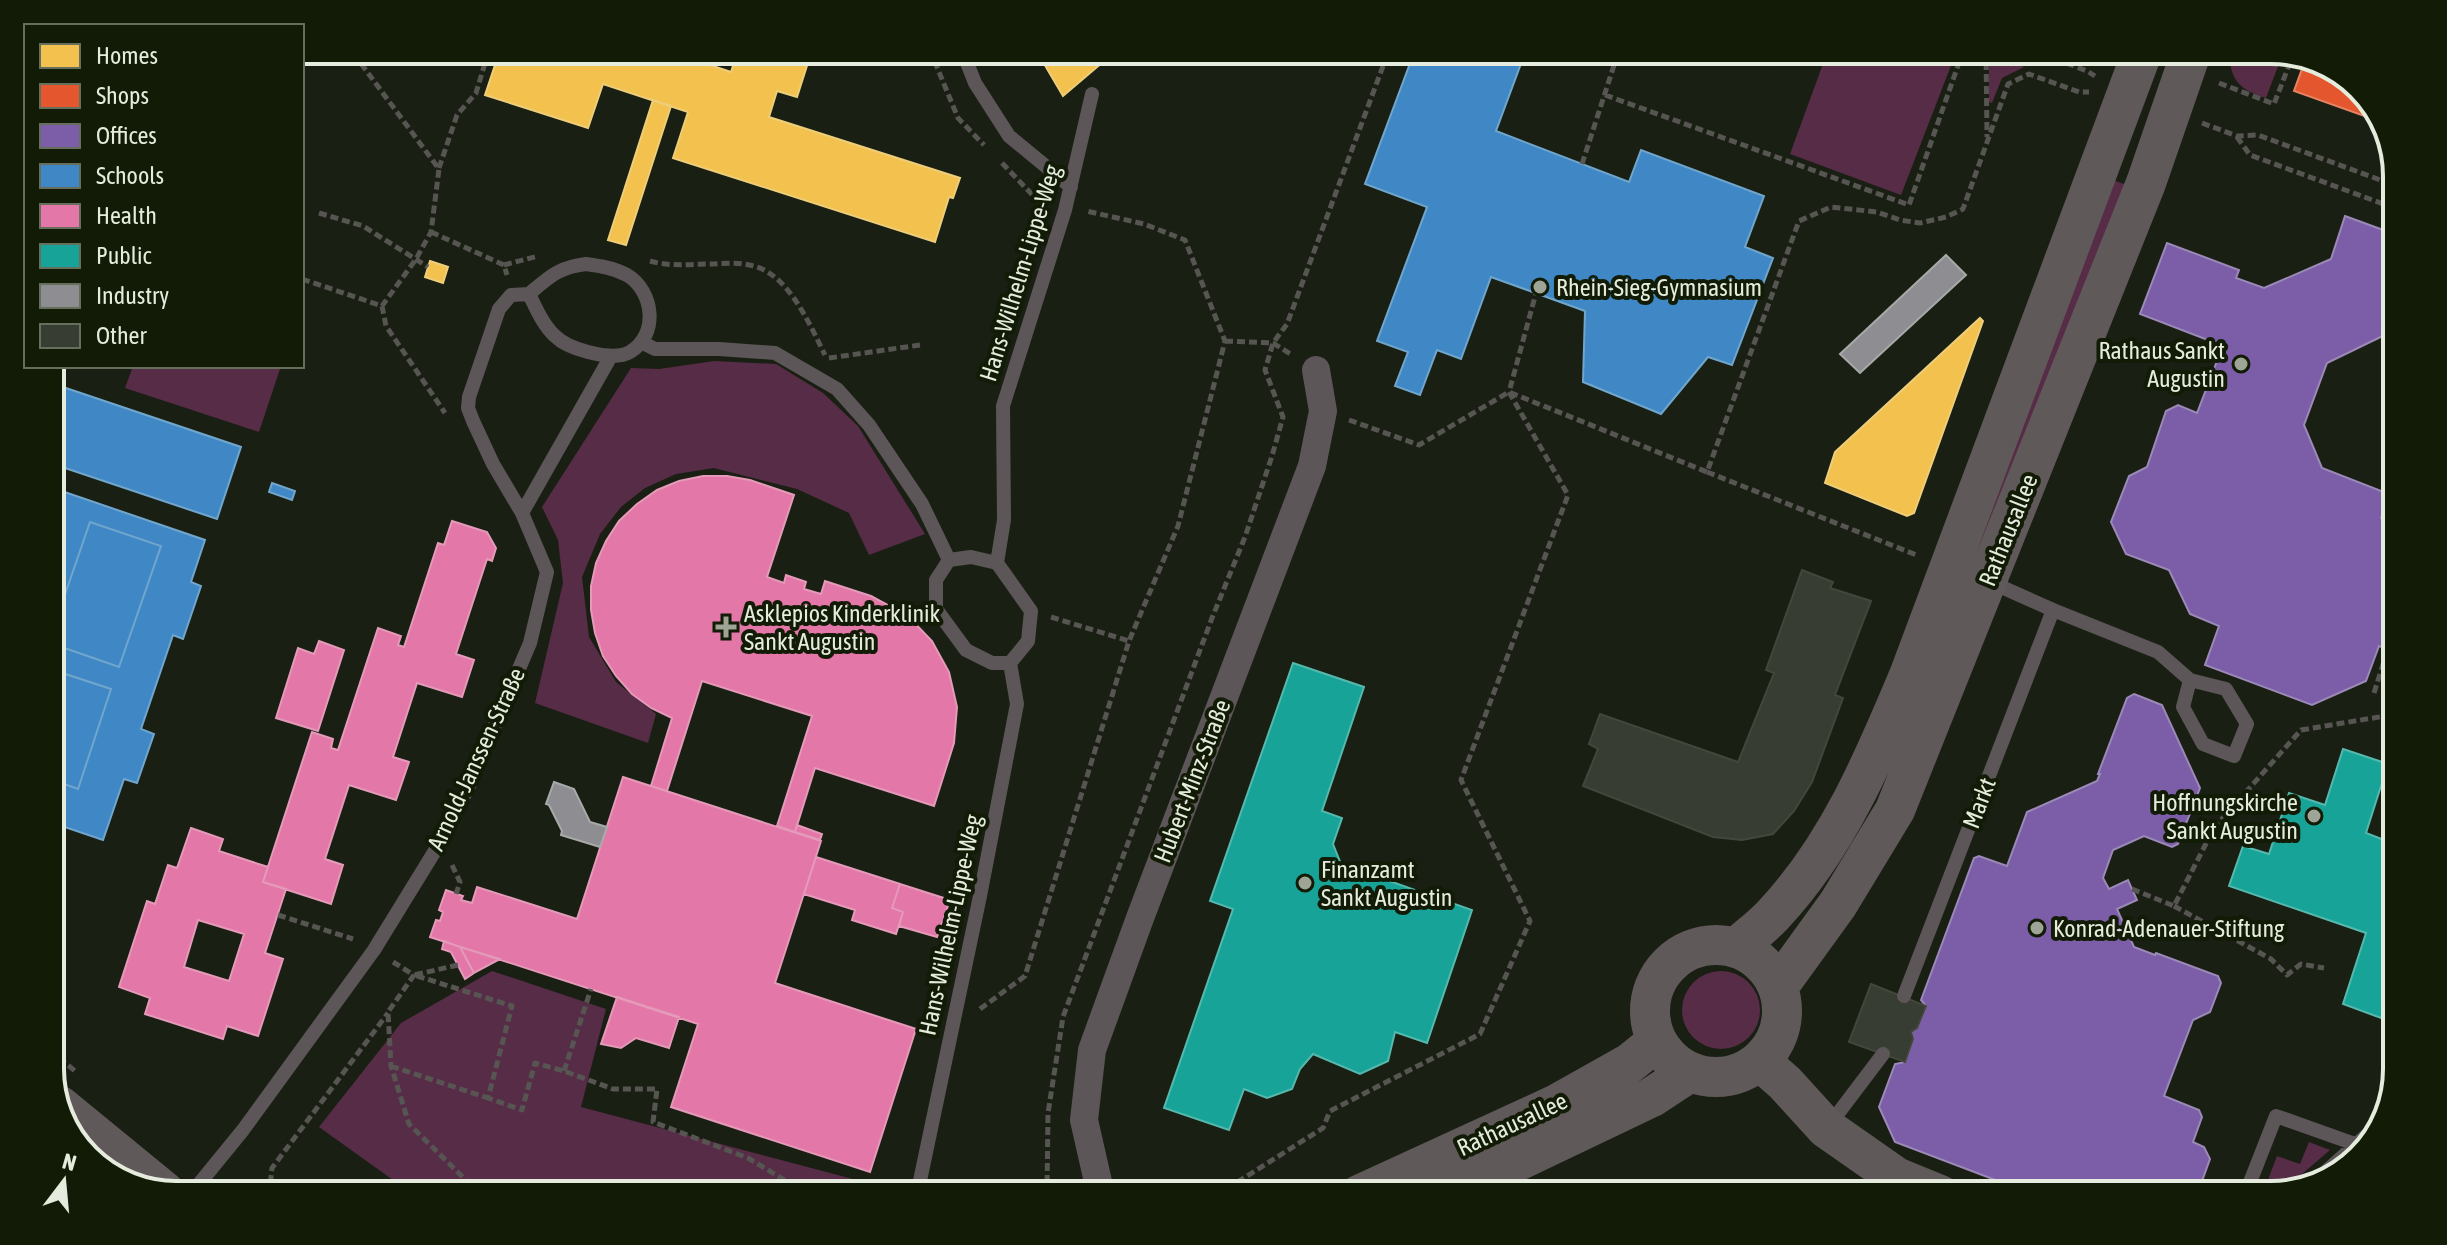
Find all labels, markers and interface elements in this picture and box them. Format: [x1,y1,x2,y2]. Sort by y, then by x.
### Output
legend [24,24,304,368]
text: Homes [96,42,158,69]
text: Shops [96,82,149,109]
text: Offices [96,122,157,149]
street label: Hans-Wilhelm-Lippe-Weg [974,161,1066,385]
text: Schools [96,162,164,189]
text: Health [96,202,157,229]
text: Public [96,242,152,269]
place label: Rhein-Sieg-Gymnasium [1556,274,1762,301]
marker: Rhein-Sieg-Gymnasium [1531,278,1549,296]
text: Industry [96,282,169,309]
text: Other [96,322,147,349]
place label: Rathaus Sankt Augustin [2098,337,2225,392]
marker: Rathaus Sankt Augustin [2232,355,2250,373]
street label: Rathausallee [1973,470,2043,590]
place label: Asklepios Kinderklinik Sankt Augustin [744,600,941,655]
marker: Asklepios Kinderklinik Sankt Augustin [715,616,737,638]
street label: Arnold-Janssen-Straße [422,663,530,855]
street label: Hubert-Minz-Straße [1149,696,1235,866]
street label: Markt [1957,774,2001,832]
place label: Hoffnungskirche Sankt Augustin [2152,789,2298,844]
marker: Hoffnungskirche Sankt Augustin [2305,807,2323,825]
street label: Hans-Wilhelm-Lippe-Weg [913,811,987,1038]
place label: Finanzamt Sankt Augustin [1321,856,1452,911]
marker: Finanzamt Sankt Augustin [1296,874,1314,892]
place label: Konrad-Adenauer-Stiftung [2053,915,2285,942]
marker: Konrad-Adenauer-Stiftung [2028,919,2046,937]
street label: Rathausallee [1453,1087,1571,1161]
north arrow [24,1141,104,1221]
text: N [60,1147,79,1176]

